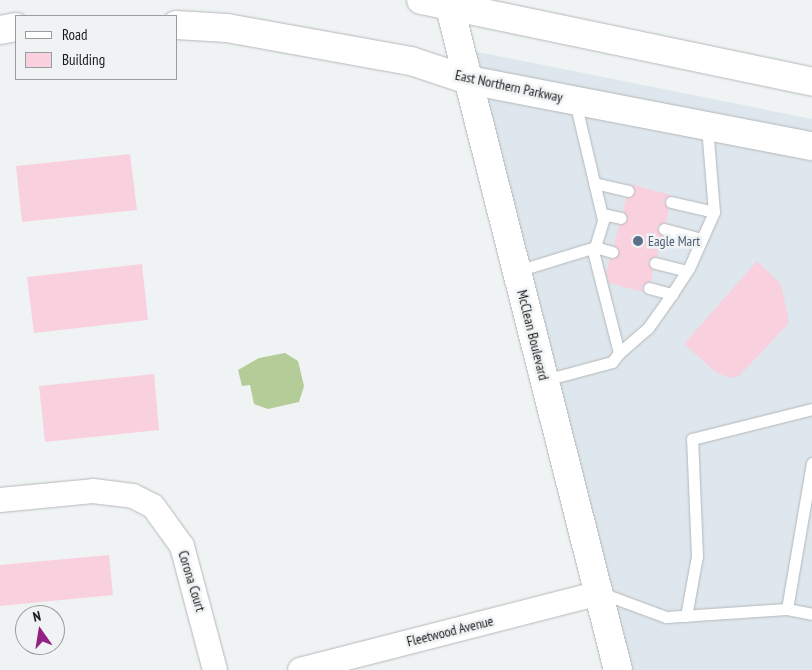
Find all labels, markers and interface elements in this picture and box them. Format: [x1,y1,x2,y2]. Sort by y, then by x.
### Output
legend [15,15,178,80]
text: Road [62,25,88,44]
text: Building [62,50,105,69]
street label: East Northern Parkway [454,66,564,106]
place label: Eagle Mart [648,233,700,249]
marker: Eagle Mart [632,235,644,247]
street label: McClean Boulevard [514,288,552,382]
street label: Corona Court [175,549,209,613]
north arrow [15,605,65,655]
text: N [31,607,43,626]
street label: Fleetwood Avenue [405,612,495,650]

